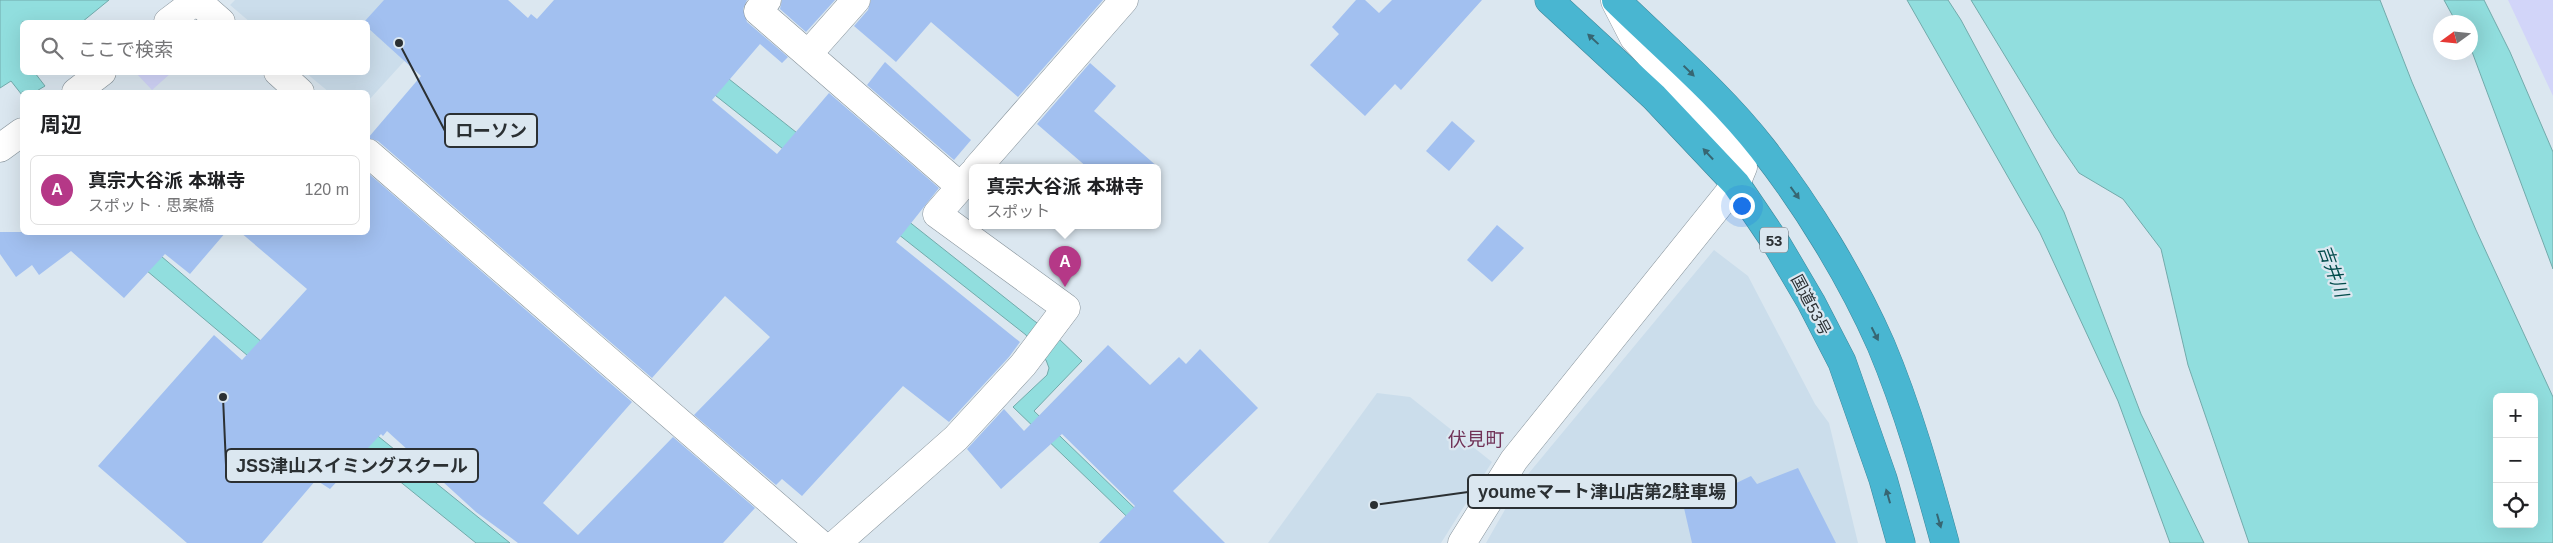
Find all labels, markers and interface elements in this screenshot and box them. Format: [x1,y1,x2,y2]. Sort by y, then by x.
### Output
north arrow [2433,15,2478,60]
search box [20,20,370,75]
one-way arrow [1588,33,1600,45]
icon: search [38,34,66,62]
text: ここで検索 [78,39,173,60]
one-way arrow [1683,65,1695,77]
text: 周辺 [40,113,82,136]
callout: ローソン [445,114,537,147]
text: ローソン [455,121,527,141]
one-way arrow [1702,149,1714,161]
popup [969,164,1161,229]
text: 真宗大谷派 本琳寺 [88,170,245,191]
text: 真宗大谷派 本琳寺 [986,176,1144,197]
text: A [51,181,63,198]
text: 120 m [305,181,349,198]
one-way arrow [1790,186,1800,200]
your location [1729,193,1755,219]
text: スポット · 思案橋 [88,197,214,214]
text: スポット [986,203,1050,220]
road number: 53 [1760,228,1788,252]
water label: 吉井川 [2314,242,2352,302]
pin: A [1049,246,1081,287]
street label: 国道53号 [1788,272,1834,338]
one-way arrow [1871,327,1879,342]
map controls [2493,393,2538,528]
button: + [2493,393,2538,438]
district label: 伏見町 [1447,429,1505,450]
button: − [2493,438,2538,483]
callout: JSS津山スイミングスクール [226,449,478,482]
text: JSS津山スイミングスクール [236,456,468,476]
callout: youmeマート津山店第2駐車場 [1468,475,1736,508]
text: youmeマート津山店第2駐車場 [1478,482,1726,502]
button: locate [2493,483,2538,528]
one-way arrow [1883,489,1891,504]
one-way arrow [1936,514,1944,529]

